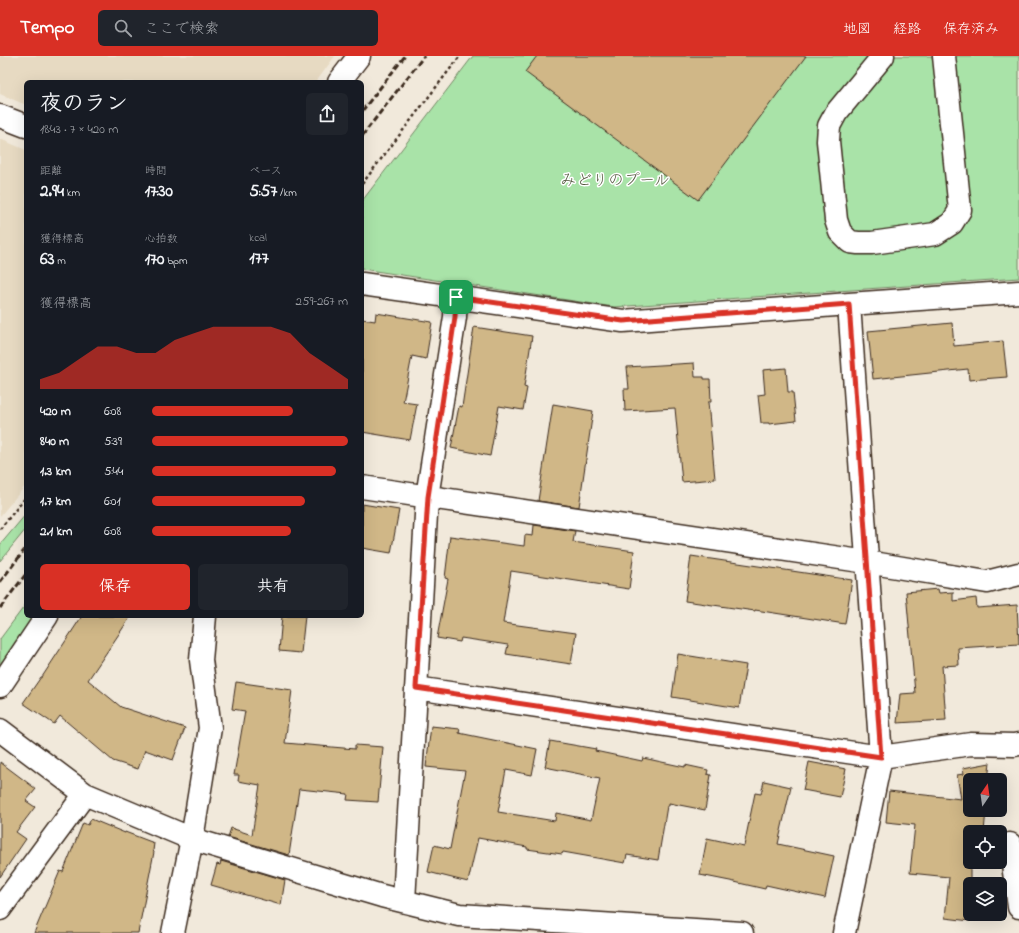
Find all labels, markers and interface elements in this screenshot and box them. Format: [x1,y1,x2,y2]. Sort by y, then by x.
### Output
search box [98,10,378,46]
text: Tempo [20,15,74,42]
icon: search [112,17,134,39]
text: ここで検索 [144,18,219,40]
text: 地図 [843,19,871,40]
text: 経路 [893,19,921,40]
text: 保存済み [943,19,999,40]
text: 夜のラン [40,89,128,121]
button: share [306,93,348,135]
text: 18:43 · 7 × 420 m [40,120,118,139]
text: 距離 [40,163,62,179]
text: 時間 [145,163,167,179]
text: ペース [249,163,282,179]
park label: みどりのプール [560,169,670,193]
text: 2.94 [40,179,64,204]
text: 17:30 [145,179,173,204]
text: 5:57 [249,179,277,204]
text: km [64,185,80,201]
text: /km [277,185,297,201]
text: kcal [249,230,267,246]
text: 獲得標高 [40,231,84,247]
text: 心拍数 [145,231,178,247]
text: 177 [249,246,269,271]
text: 63 [40,247,55,272]
text: 170 [145,247,164,272]
text: m [55,253,66,269]
text: bpm [164,253,188,269]
pin [439,280,473,314]
icon: arrive [445,286,467,308]
text: 259–267 m [296,292,348,311]
text: 獲得標高 [40,294,92,313]
text: 420 m [40,402,71,421]
text: 6:08 [104,402,121,421]
text: 840 m [40,432,69,451]
text: 5:39 [104,432,122,451]
text: 1.3 km [40,462,71,481]
text: 5:44 [104,462,123,481]
text: 1.7 km [40,492,71,511]
text: 6:01 [104,492,121,511]
text: 2.1 km [40,522,72,541]
text: 6:08 [104,522,121,541]
button: 保存 [40,564,190,610]
button: 共有 [198,564,348,610]
north arrow [963,773,1007,817]
map controls [963,773,1007,921]
button: locate [963,825,1007,869]
button: layers [963,877,1007,921]

